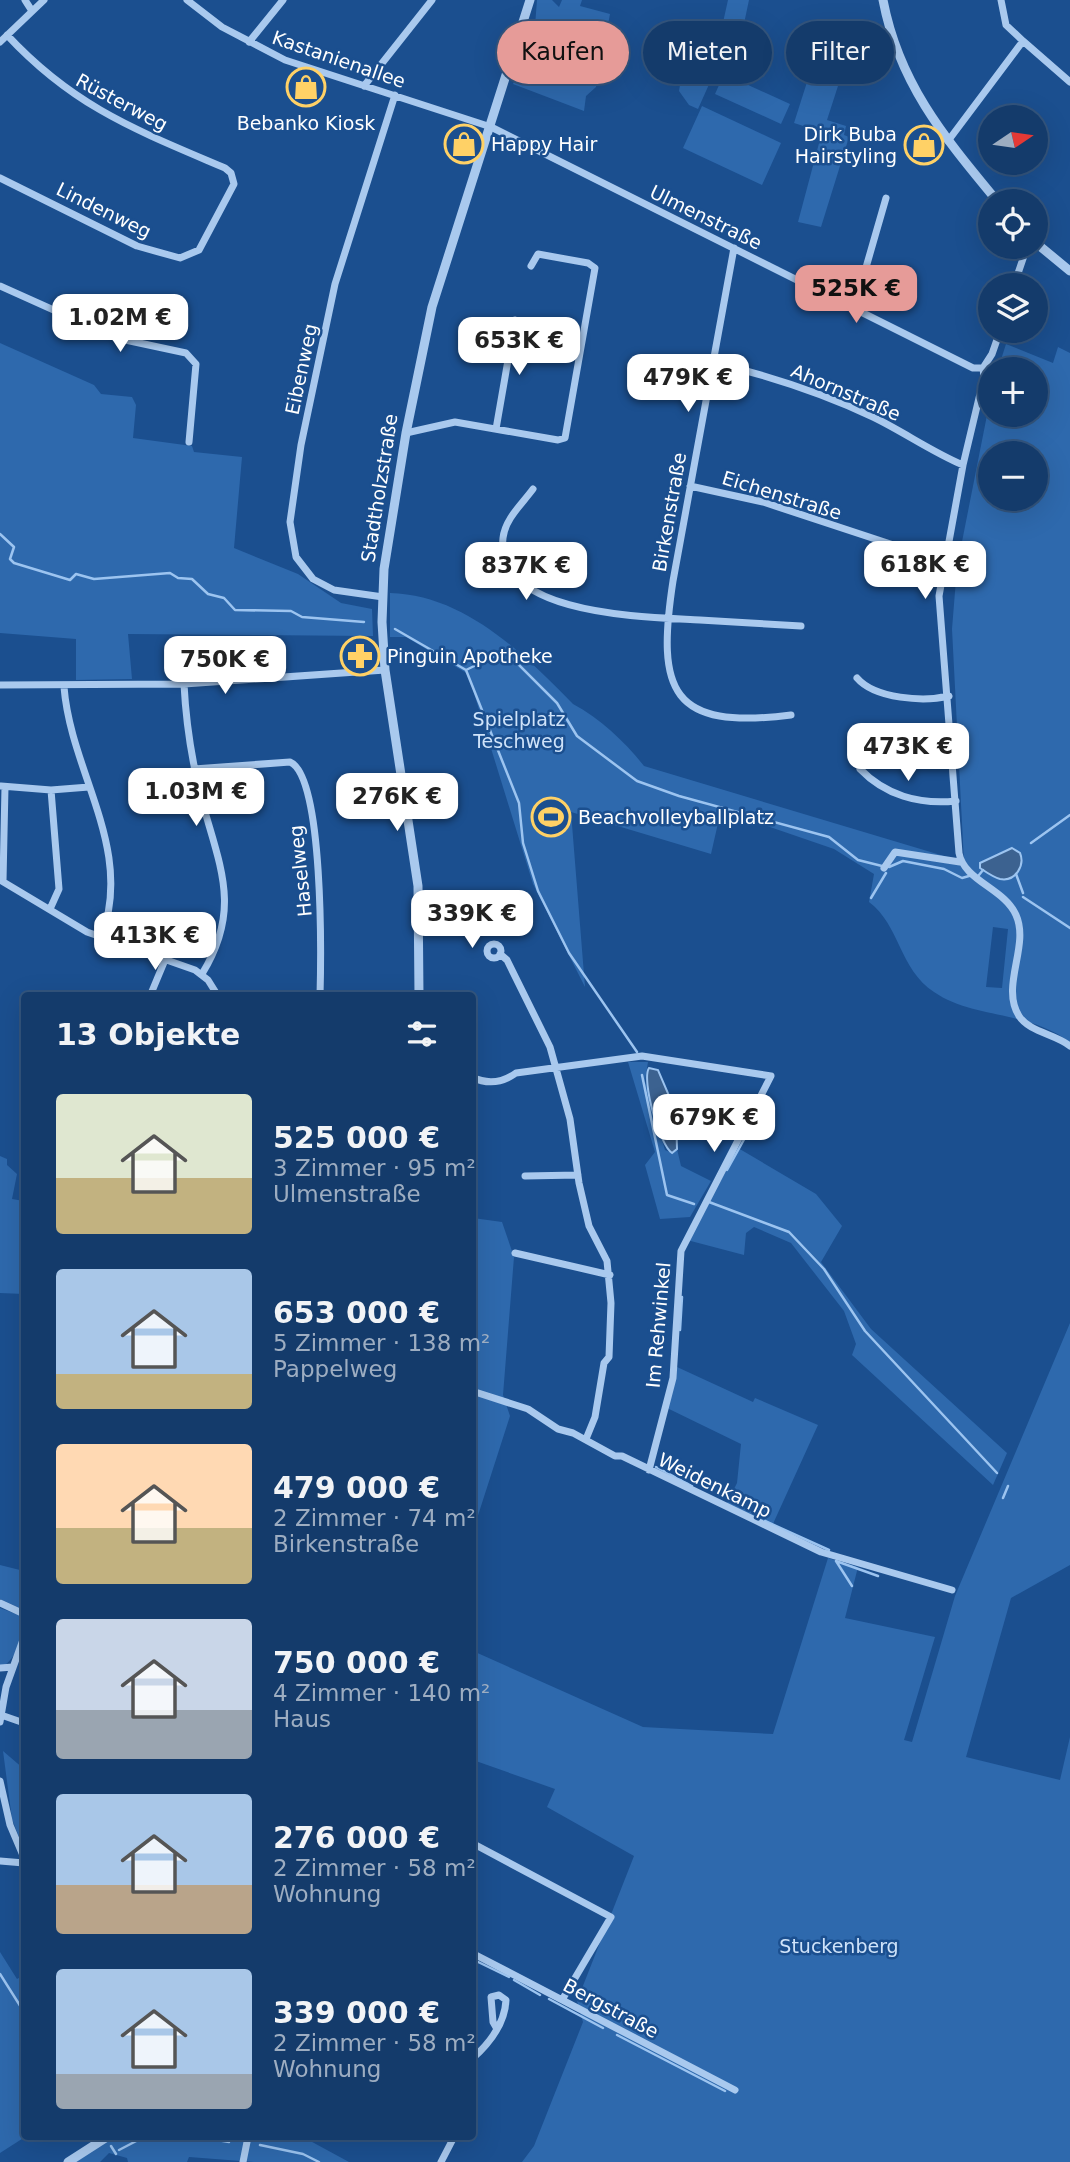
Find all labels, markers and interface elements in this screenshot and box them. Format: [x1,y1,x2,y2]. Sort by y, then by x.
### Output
chip: Kaufen [497,21,629,84]
chip: Mieten [643,21,772,84]
chip: Filter [786,21,894,84]
street label: Kastanienallee [270,26,408,92]
shop icon: Bebanko Kiosk [285,66,327,108]
street label: Rüsterweg [72,69,172,135]
north arrow [978,105,1048,175]
map controls [978,105,1048,511]
place label: Bebanko Kiosk [237,112,375,134]
shop icon: Happy Hair [443,123,485,165]
place label: Dirk Buba Hairstyling [795,123,897,167]
shop icon: Dirk Buba Hairstyling [903,124,945,166]
place label: Happy Hair [491,133,598,155]
street label: Lindenweg [53,178,155,242]
street label: Ulmenstraße [646,180,766,254]
button: locate [978,189,1048,259]
pin: 525K € [799,266,913,325]
button: layers [978,273,1048,343]
text: 525K € [811,275,901,301]
pin: 1.02M € [55,294,185,354]
text: 1.02M € [68,304,172,330]
pin: 653K € [462,318,576,377]
street label: Eibenweg [281,322,321,416]
text: 653K € [474,327,564,353]
pin: 479K € [631,354,745,414]
button: + [978,357,1048,427]
street label: Ahornstraße [788,359,904,425]
text: 479K € [643,364,733,390]
street label: Stadtholzstraße [356,412,402,564]
button: − [978,441,1048,511]
street label: Birkenstraße [648,451,690,573]
street label: Eichenstraße [720,466,844,524]
pin: 837K € [469,542,583,602]
pin: 618K € [868,542,982,601]
text: 618K € [880,551,970,577]
text: 837K € [481,552,571,578]
pharmacy icon: Pinguin Apotheke [339,635,381,677]
pin: 750K € [168,636,282,696]
place label: Pinguin Apotheke [387,645,553,667]
text: 750K € [180,646,270,672]
park label: Spielplatz Teschweg [472,708,565,752]
pin: 473K € [851,724,965,783]
text: 473K € [863,733,953,759]
pin: 1.03M € [131,768,261,828]
pin: 276K € [340,774,454,833]
text: 1.03M € [144,778,248,804]
text: 276K € [352,783,442,809]
sports icon: Beachvolleyballplatz [530,796,572,838]
place label: Beachvolleyballplatz [578,806,774,828]
street label: Haselweg [284,824,316,918]
pin: 339K € [415,890,529,950]
text: 339K € [427,900,517,926]
pin: 413K € [98,912,212,972]
text: 413K € [110,922,200,948]
icon: filters [403,1015,441,1053]
text: 13 Objekte [56,1017,240,1052]
pin: 679K € [657,1094,771,1154]
text: 679K € [669,1104,759,1130]
text: 525 000 € [273,1120,440,1155]
icon: home [112,1122,196,1206]
text: 3 Zimmer · 95 m² [273,1155,476,1181]
text: Ulmenstraße [273,1181,421,1207]
street label: Im Rehwinkel [642,1261,674,1389]
text: 653 000 € [273,1295,440,1330]
icon: home [112,1297,196,1381]
text: 5 Zimmer · 138 m² [273,1330,490,1356]
text: Pappelweg [273,1356,397,1382]
street label: Weidenkamp [655,1448,775,1522]
text: 479 000 € [273,1470,440,1505]
icon: home [112,1472,196,1556]
text: 2 Zimmer · 74 m² [273,1505,476,1531]
text: Birkenstraße [273,1531,419,1557]
text: 750 000 € [273,1645,440,1680]
icon: home [112,1647,196,1731]
text: 4 Zimmer · 140 m² [273,1680,490,1706]
text: Haus [273,1706,331,1732]
text: 276 000 € [273,1820,440,1855]
icon: home [112,1822,196,1906]
text: 2 Zimmer · 58 m² [273,1855,476,1881]
text: Wohnung [273,1881,381,1907]
park label: Stuckenberg [779,1935,899,1957]
street label: Bergstraße [560,1974,662,2042]
text: 339 000 € [273,1995,440,2030]
icon: home [112,1997,196,2081]
text: 2 Zimmer · 58 m² [273,2030,476,2056]
text: Wohnung [273,2056,381,2082]

